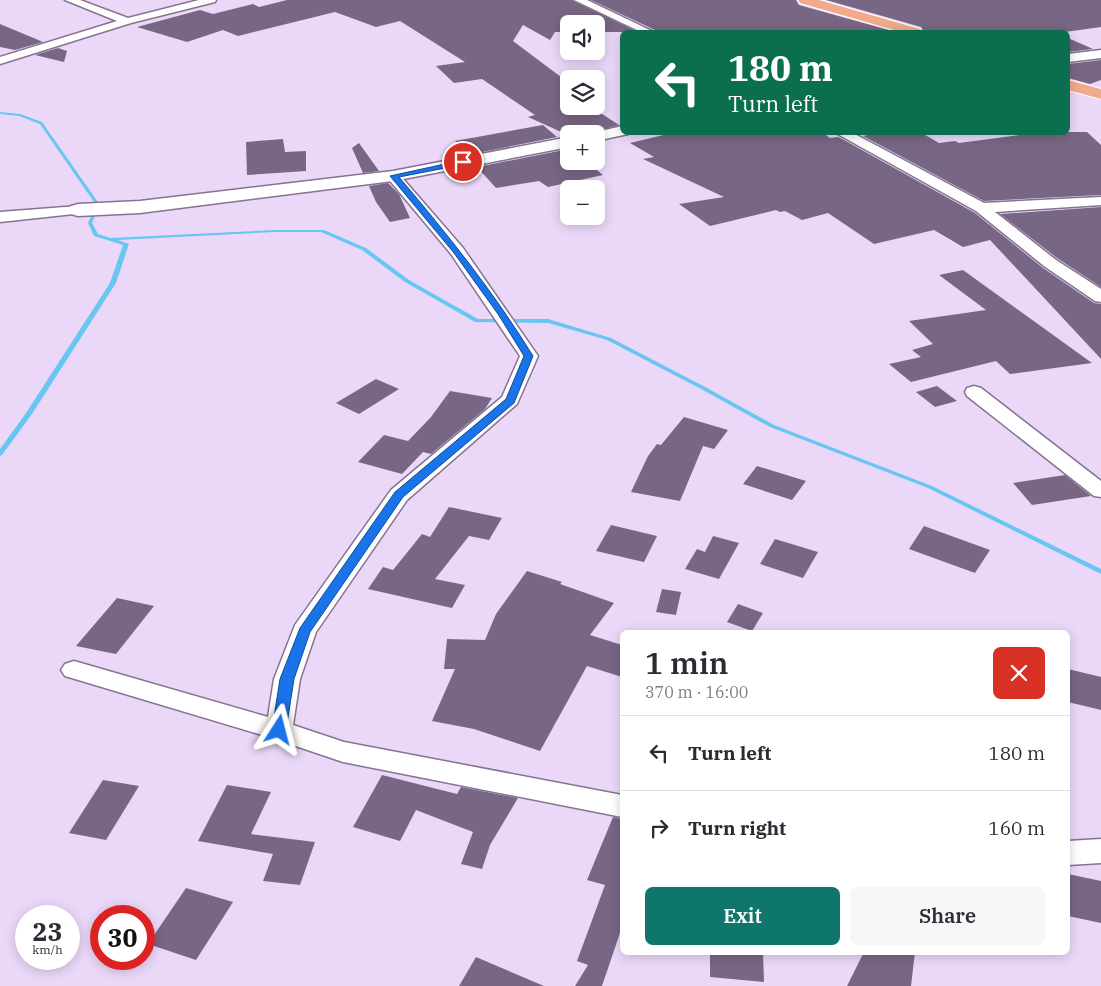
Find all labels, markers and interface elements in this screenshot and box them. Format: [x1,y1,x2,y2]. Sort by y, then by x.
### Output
map controls [560,15,605,225]
button: sound [560,15,605,60]
text: 180 m [728,45,833,91]
icon: left [645,50,710,115]
button: layers [560,70,605,115]
text: Turn left [728,89,818,118]
button: + [560,125,605,170]
pin [442,141,484,183]
icon: arrive [449,148,477,176]
button: − [560,180,605,225]
text: 1 min [645,643,728,682]
button: close [993,647,1045,699]
text: 370 m · 16:00 [645,682,748,702]
position arrow [252,703,304,755]
icon: left [645,739,673,767]
text: Turn left [688,741,771,765]
text: 180 m [988,741,1045,765]
icon: right [645,814,673,842]
text: Turn right [688,816,786,840]
text: 160 m [988,816,1045,840]
button: Exit [645,887,840,945]
button: Share [850,887,1045,945]
speed limit sign: 30 [90,905,155,970]
text: 23 [32,915,63,948]
text: km/h [32,942,63,957]

